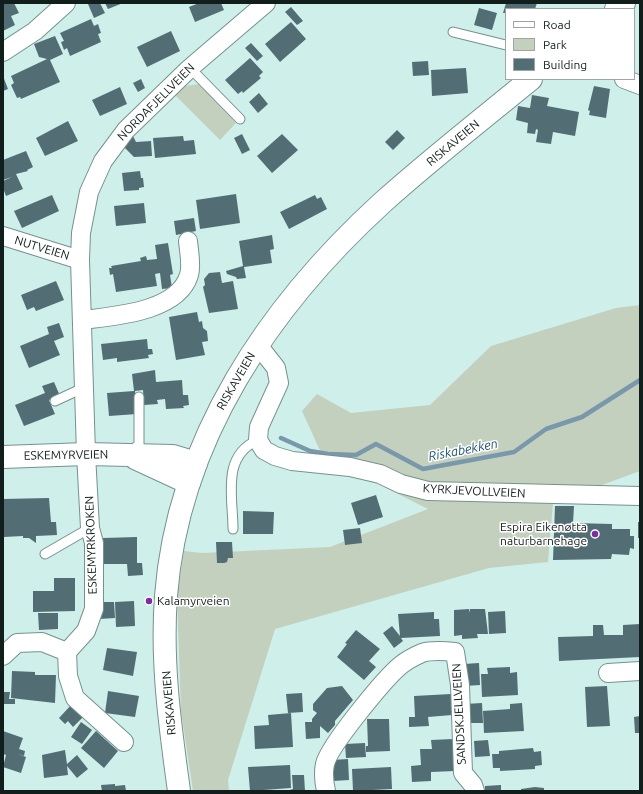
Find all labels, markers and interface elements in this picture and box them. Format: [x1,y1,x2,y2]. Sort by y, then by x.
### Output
legend [505,8,635,80]
text: Road [543,18,571,31]
text: Park [543,38,567,51]
text: Building [543,58,587,71]
street label: NORDAFJELLVEIEN [114,60,198,144]
street label: RISKAVEIEN [424,117,482,169]
street label: NUTVEIEN [13,233,71,263]
street label: RISKAVEIEN [214,349,258,413]
water label: Riskabekken [427,436,499,464]
street label: ESKEMYRVEIEN [24,447,108,463]
street label: KYRKJEVOLLVEIEN [422,481,526,501]
street label: ESKEMYRKROKEN [82,495,100,595]
place label: Espira Eikenøtta naturbarnehage [500,520,587,548]
marker: Espira Eikenøtta naturbarnehage [590,529,600,539]
place label: Kalamyrveien [157,594,230,608]
marker: Kalamyrveien [144,596,154,606]
street label: SANDSKJELLVEIEN [449,663,469,765]
street label: RISKAVEIEN [159,670,179,736]

